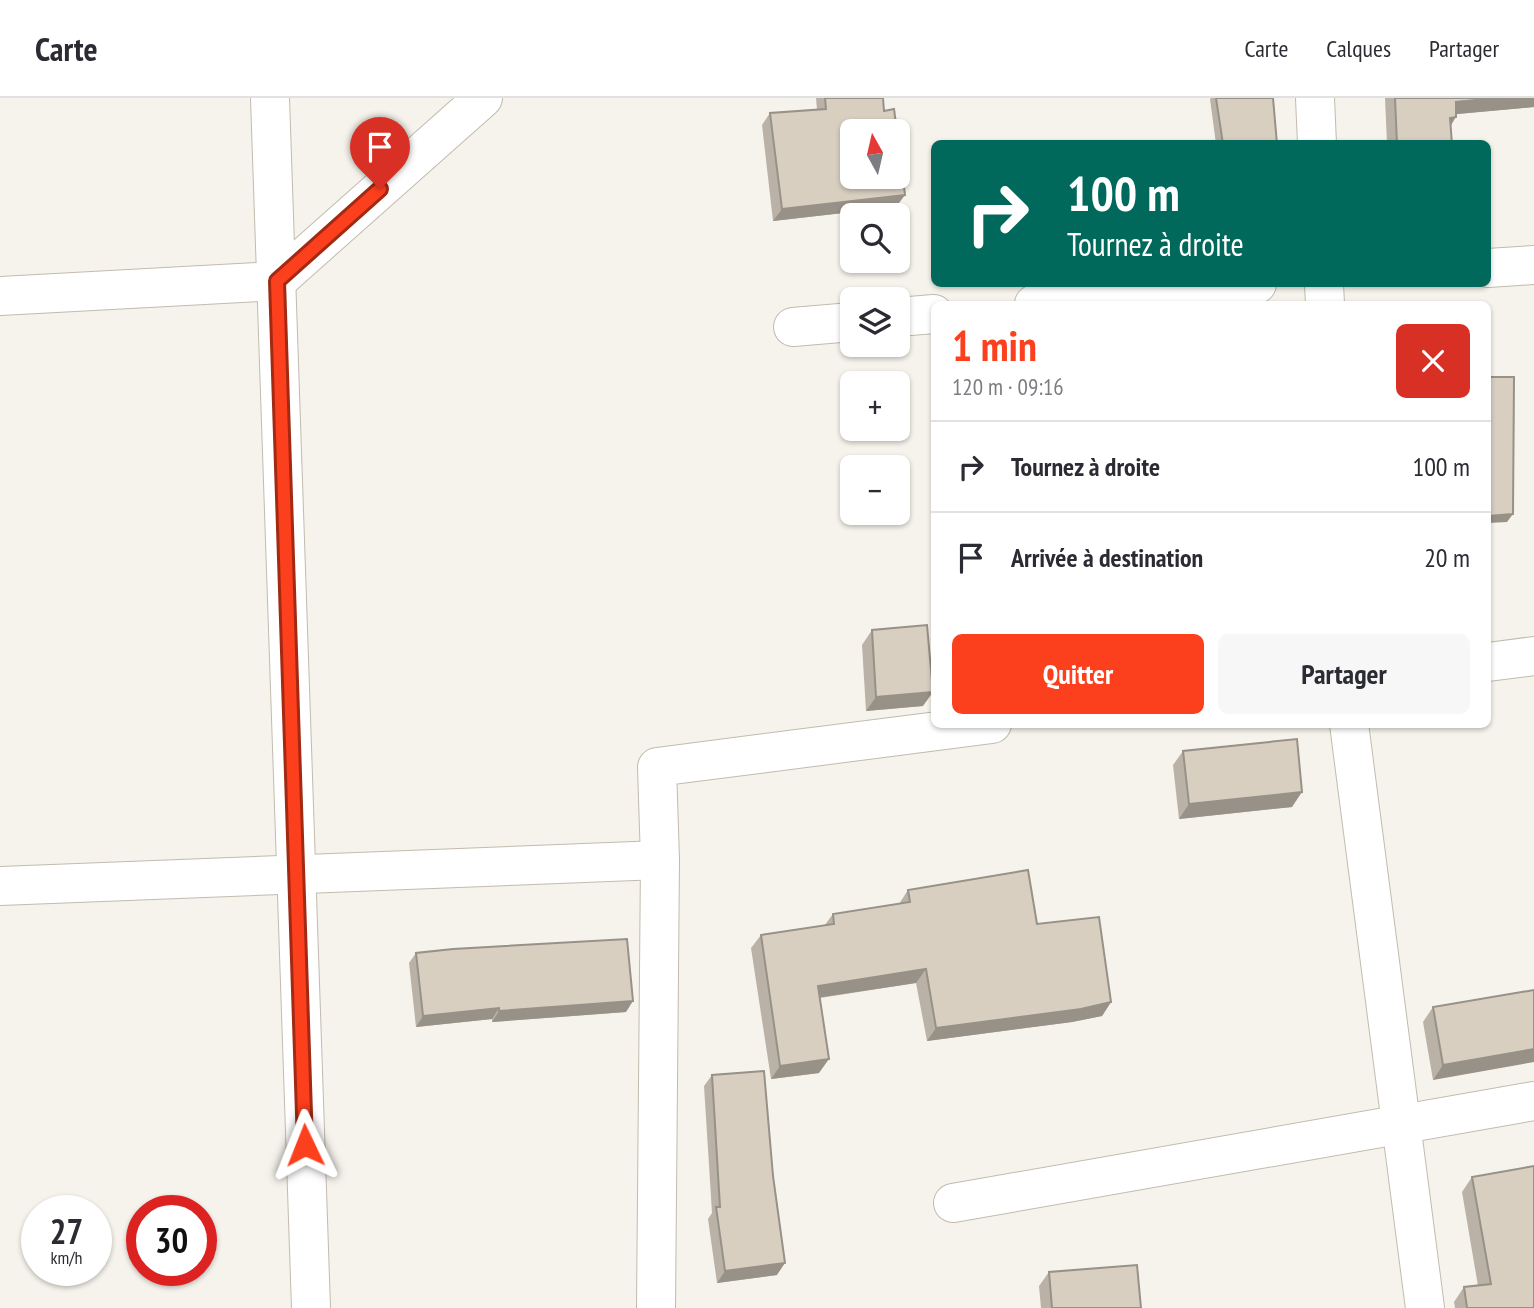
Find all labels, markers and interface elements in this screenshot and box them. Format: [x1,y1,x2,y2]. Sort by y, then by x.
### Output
text: Carte [35,27,98,70]
text: Carte [1245,33,1288,64]
text: Calques [1326,33,1391,64]
text: Partager [1429,33,1499,64]
pin [350,117,410,189]
north arrow [840,119,910,189]
map controls [840,119,910,525]
icon: arrive [361,128,399,166]
text: 100 m [1067,161,1180,225]
icon: right [952,168,1043,259]
button: search [840,203,910,273]
text: Tournez à droite [1067,223,1244,265]
button: layers [840,287,910,357]
text: 1 min [952,318,1037,373]
button: close [1396,324,1470,398]
button: + [840,371,910,441]
text: 120 m · 09:16 [952,372,1064,401]
icon: right [952,448,990,486]
text: Tournez à droite [1011,450,1160,483]
text: 100 m [1412,450,1470,483]
button: − [840,455,910,525]
icon: arrive [952,539,990,577]
text: Arrivée à destination [1011,541,1203,574]
text: 20 m [1424,541,1470,574]
button: Quitter [952,634,1204,714]
button: Partager [1218,634,1470,714]
position arrow [268,1108,342,1182]
speed limit sign: 30 [126,1195,217,1286]
text: 27 [50,1208,83,1254]
text: km/h [51,1246,82,1269]

